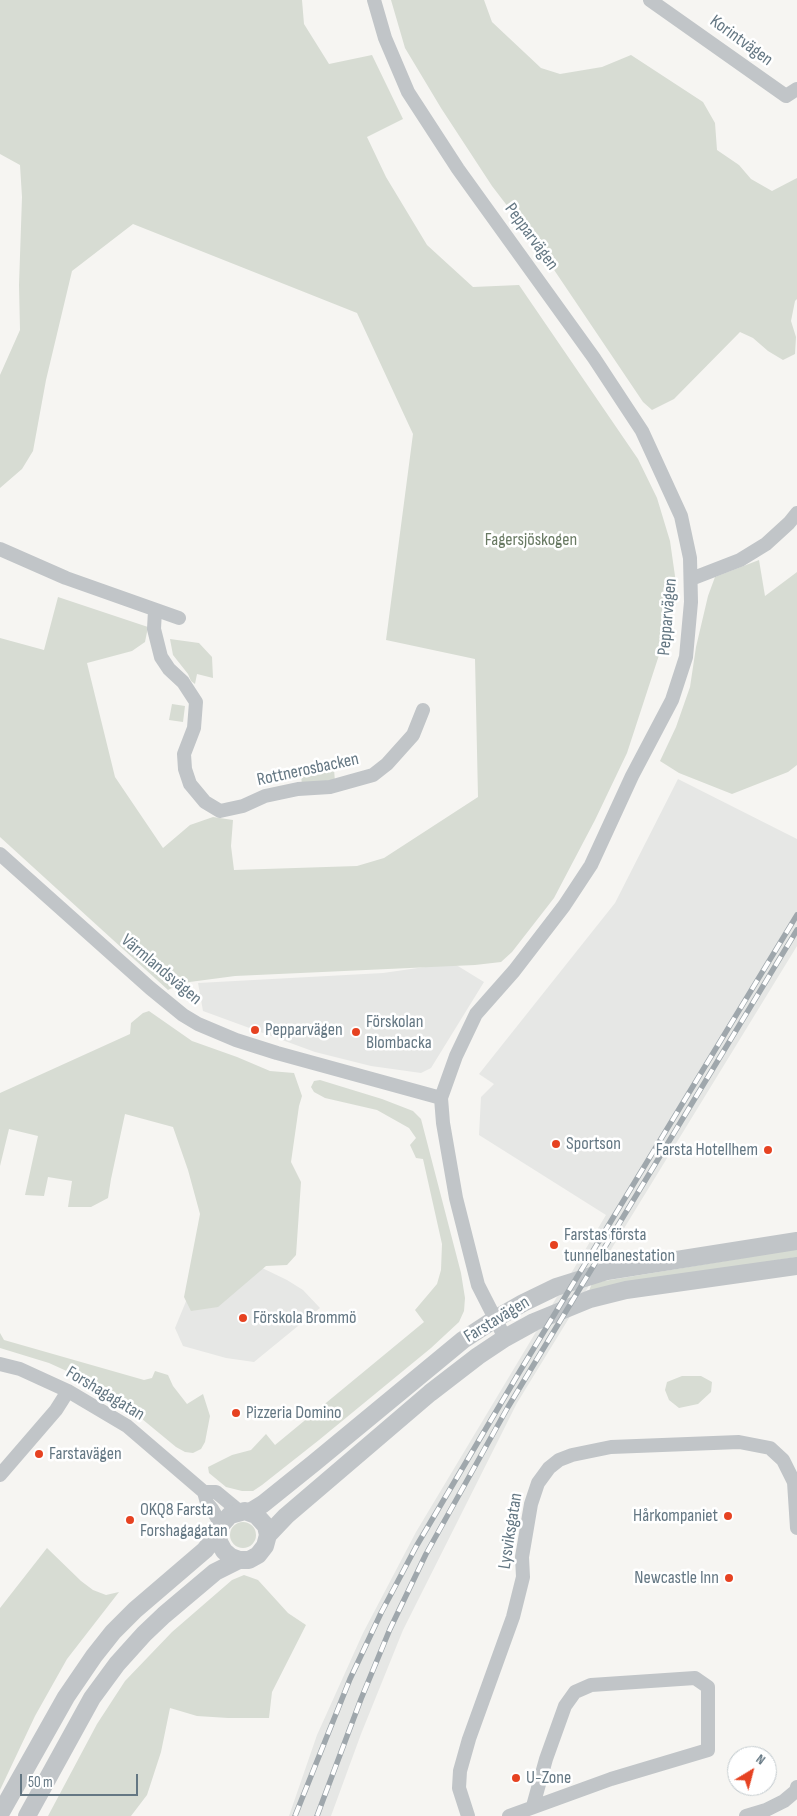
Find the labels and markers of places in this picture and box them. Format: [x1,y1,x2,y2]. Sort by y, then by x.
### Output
place label: Förskolan Blombacka [366,1011,432,1054]
place label: Pepparvägen [265,1019,343,1041]
marker: Pepparvägen [249,1024,261,1036]
marker: Förskolan Blombacka [350,1026,362,1038]
place label: Sportson [566,1133,621,1155]
marker: Sportson [550,1138,562,1150]
place label: Farsta Hotellhem [656,1139,758,1161]
marker: Farsta Hotellhem [762,1144,774,1156]
place label: Farstas första tunnelbanestation [564,1224,675,1266]
marker: Farstas första tunnelbanestation [548,1239,560,1251]
place label: Förskola Brommö [253,1307,357,1329]
marker: Förskola Brommö [237,1312,249,1324]
place label: Pizzeria Domino [246,1402,342,1424]
marker: Pizzeria Domino [230,1407,242,1419]
place label: Farstavägen [49,1443,122,1465]
marker: Farstavägen [33,1448,45,1460]
place label: OKQ8 Farsta Forshagagatan [140,1499,228,1542]
place label: Hårkompaniet [633,1505,718,1527]
marker: Hårkompaniet [722,1510,734,1522]
marker: OKQ8 Farsta Forshagagatan [124,1514,136,1526]
place label: Newcastle Inn [634,1567,719,1589]
marker: Newcastle Inn [723,1572,735,1584]
place label: U-Zone [526,1767,571,1789]
marker: U-Zone [510,1772,522,1784]

